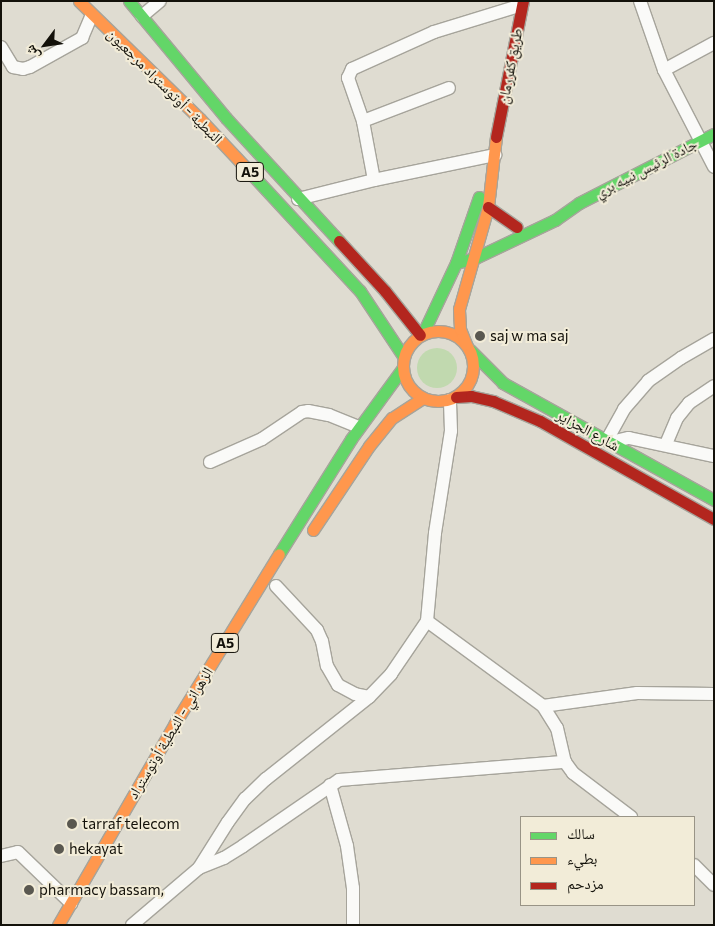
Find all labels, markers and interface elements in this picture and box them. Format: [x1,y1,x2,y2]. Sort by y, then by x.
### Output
north arrow [20,20,70,70]
street label: النبطية - أوتوستراد مرجعيون [104,25,226,147]
street label: طريق كفررمان [494,27,526,105]
text: ش [21,42,43,64]
street label: جادة الرئيس نبيه بري [592,135,700,201]
road number: A5 [235,160,265,183]
place label: saj w ma saj [490,327,569,345]
marker: saj w ma saj [474,330,486,342]
street label: شارع الجزاير [553,405,623,455]
road number: A5 [210,632,240,654]
street label: الزهراني - النبطية أوتوستراد [124,664,216,802]
place label: tarraf telecom [82,815,180,833]
legend [520,816,695,906]
marker: tarraf telecom [66,818,78,830]
text: سالك [567,824,595,842]
place label: hekayat [69,840,123,858]
marker: hekayat [53,843,65,855]
text: بطيء [567,849,597,867]
text: مزدحم [567,874,604,892]
place label: pharmacy bassam, [39,881,164,899]
marker: pharmacy bassam, [23,884,35,896]

